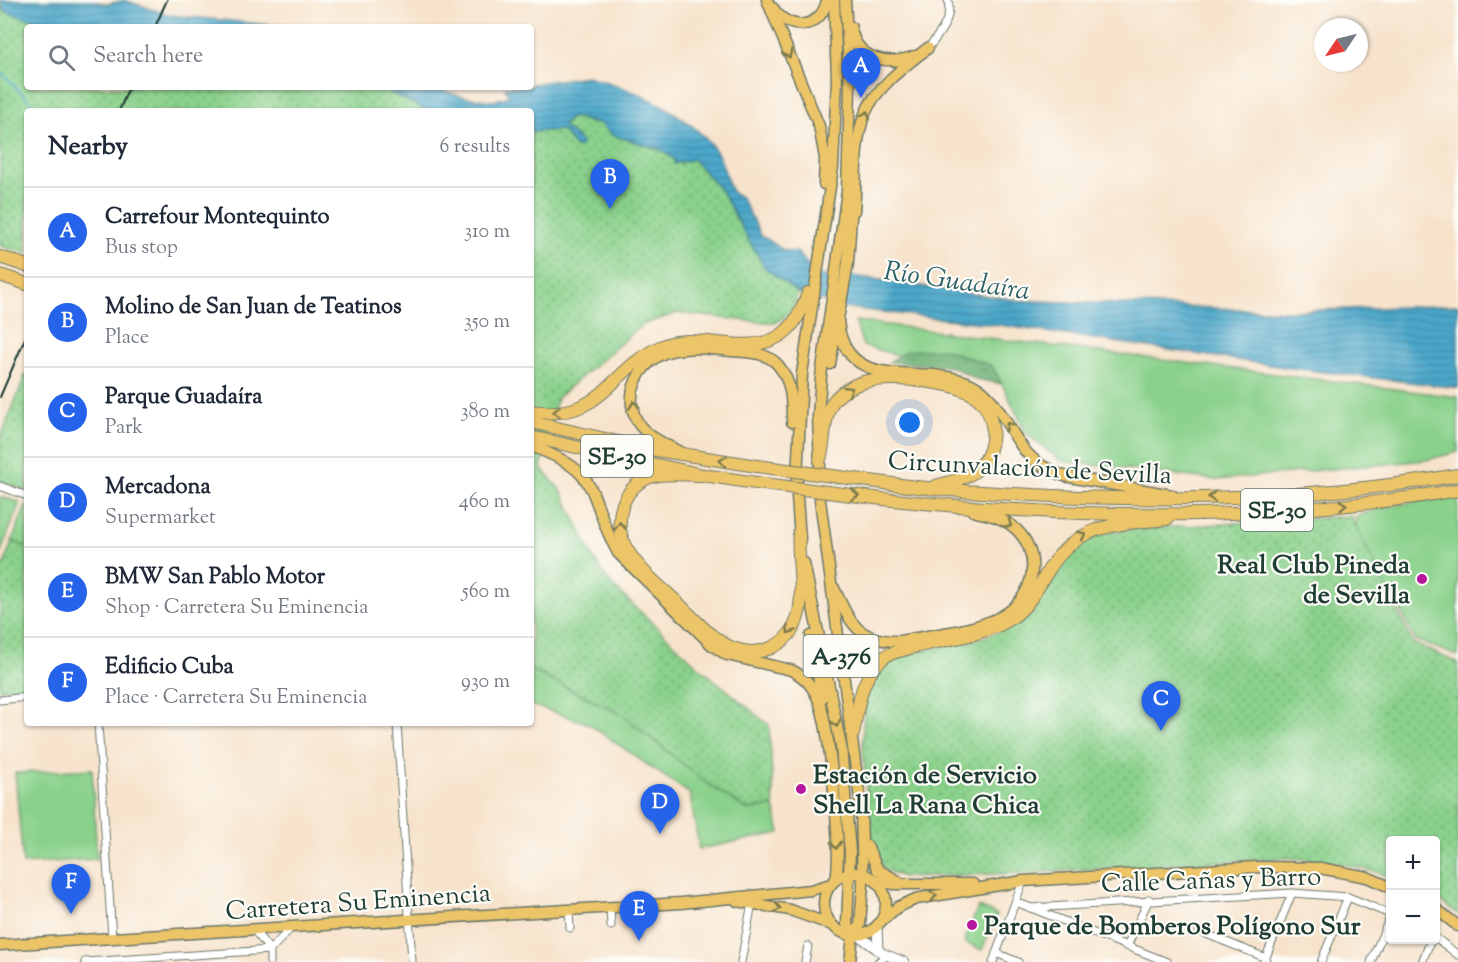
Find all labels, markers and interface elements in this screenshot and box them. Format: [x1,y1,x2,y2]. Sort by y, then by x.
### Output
north arrow [1314,18,1368,72]
search box [24,24,534,90]
icon: search [45,41,78,74]
text: Search here [93,41,203,73]
one-way arrow [781,48,793,59]
pin: A [842,48,880,98]
one-way arrow [859,110,871,121]
text: Nearby [48,129,128,166]
text: 6 results [440,133,510,162]
pin: B [590,160,630,209]
text: Carrefour Montequinto [105,202,330,234]
text: A [59,218,76,247]
text: 310 m [464,218,510,247]
text: Bus stop [105,234,178,263]
water label: Río Guadaíra [881,253,1032,312]
text: Molino de San Juan de Teatinos [105,292,402,324]
text: B [61,308,74,337]
text: 350 m [464,308,510,337]
text: Place [105,324,149,353]
text: Parque Guadaíra [105,382,262,414]
one-way arrow [842,386,853,397]
text: C [59,398,76,427]
text: 380 m [461,398,510,427]
one-way arrow [628,400,640,409]
one-way arrow [552,405,561,418]
your location [895,408,924,437]
text: Park [105,414,143,443]
one-way arrow [1004,422,1016,432]
road number: SE-30 [581,435,653,477]
street label: Circunvalación de Sevilla [887,444,1173,495]
one-way arrow [718,456,727,468]
text: Mercadona [105,472,211,504]
text: D [60,488,75,517]
text: 460 m [459,488,510,517]
one-way arrow [851,489,860,501]
road number: SE-30 [1241,489,1313,531]
one-way arrow [1207,491,1216,504]
one-way arrow [1338,499,1347,512]
text: Supermarket [105,504,216,533]
one-way arrow [1002,517,1013,528]
one-way arrow [614,521,627,530]
one-way arrow [1076,531,1086,542]
place label: Real Club Pineda de Sevilla [1217,548,1410,615]
text: BMW San Pablo Motor [105,562,325,594]
marker: Real Club Pineda de Sevilla [1415,572,1429,586]
text: E [61,578,74,607]
text: 560 m [462,578,510,607]
text: Shop · Carretera Su Eminencia [105,594,369,623]
one-way arrow [786,624,797,635]
road number: A-376 [804,635,878,677]
text: Edificio Cuba [105,652,234,684]
text: F [62,668,73,697]
text: 930 m [461,668,510,697]
pin: C [1142,682,1180,731]
text: Place · Carretera Su Eminencia [105,684,367,713]
one-way arrow [829,717,842,727]
place label: Estación de Servicio Shell La Rana Chica [813,758,1040,825]
marker: Estación de Servicio Shell La Rana Chica [794,782,808,796]
pin: D [640,784,680,834]
map controls [1386,836,1440,944]
button: + [1386,836,1440,890]
one-way arrow [830,841,842,850]
street label: Calle Cañas y Barro [1100,859,1322,904]
pin: F [52,864,90,914]
street label: Carretera Su Eminencia [224,876,492,931]
one-way arrow [927,890,937,903]
button: − [1386,890,1440,944]
pin: E [620,892,658,941]
one-way arrow [772,901,782,914]
place label: Parque de Bomberos Polígono Sur [984,909,1361,946]
marker: Parque de Bomberos Polígono Sur [965,918,979,932]

